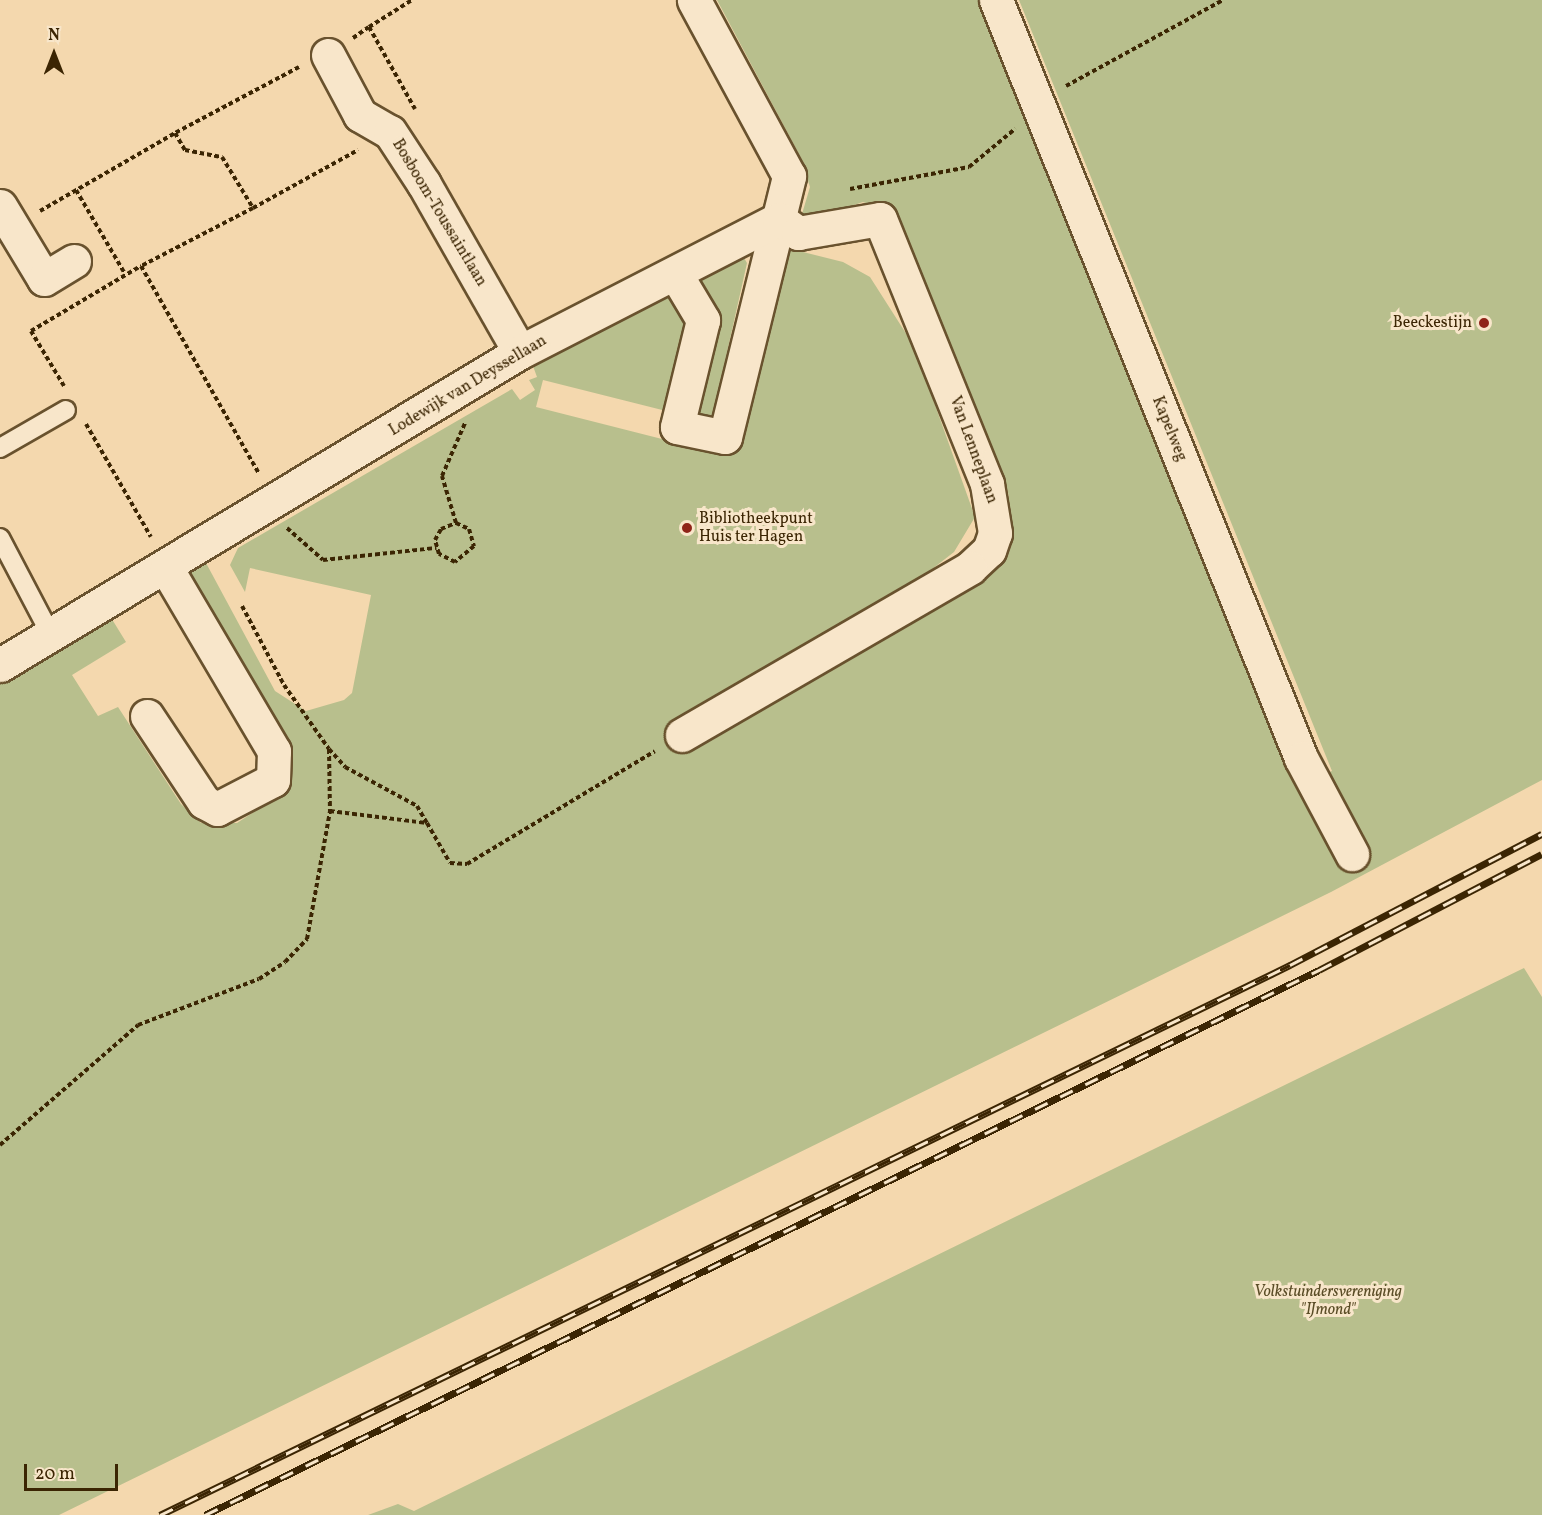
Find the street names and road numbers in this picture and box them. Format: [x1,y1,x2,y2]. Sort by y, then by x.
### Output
street label: Bosboom-Toussaintlaan [387,136,491,290]
street label: Lodewijk van Deyssellaan [386,331,550,441]
street label: Van Lenneplaan [945,394,1001,506]
street label: Kapelweg [1147,394,1191,464]

